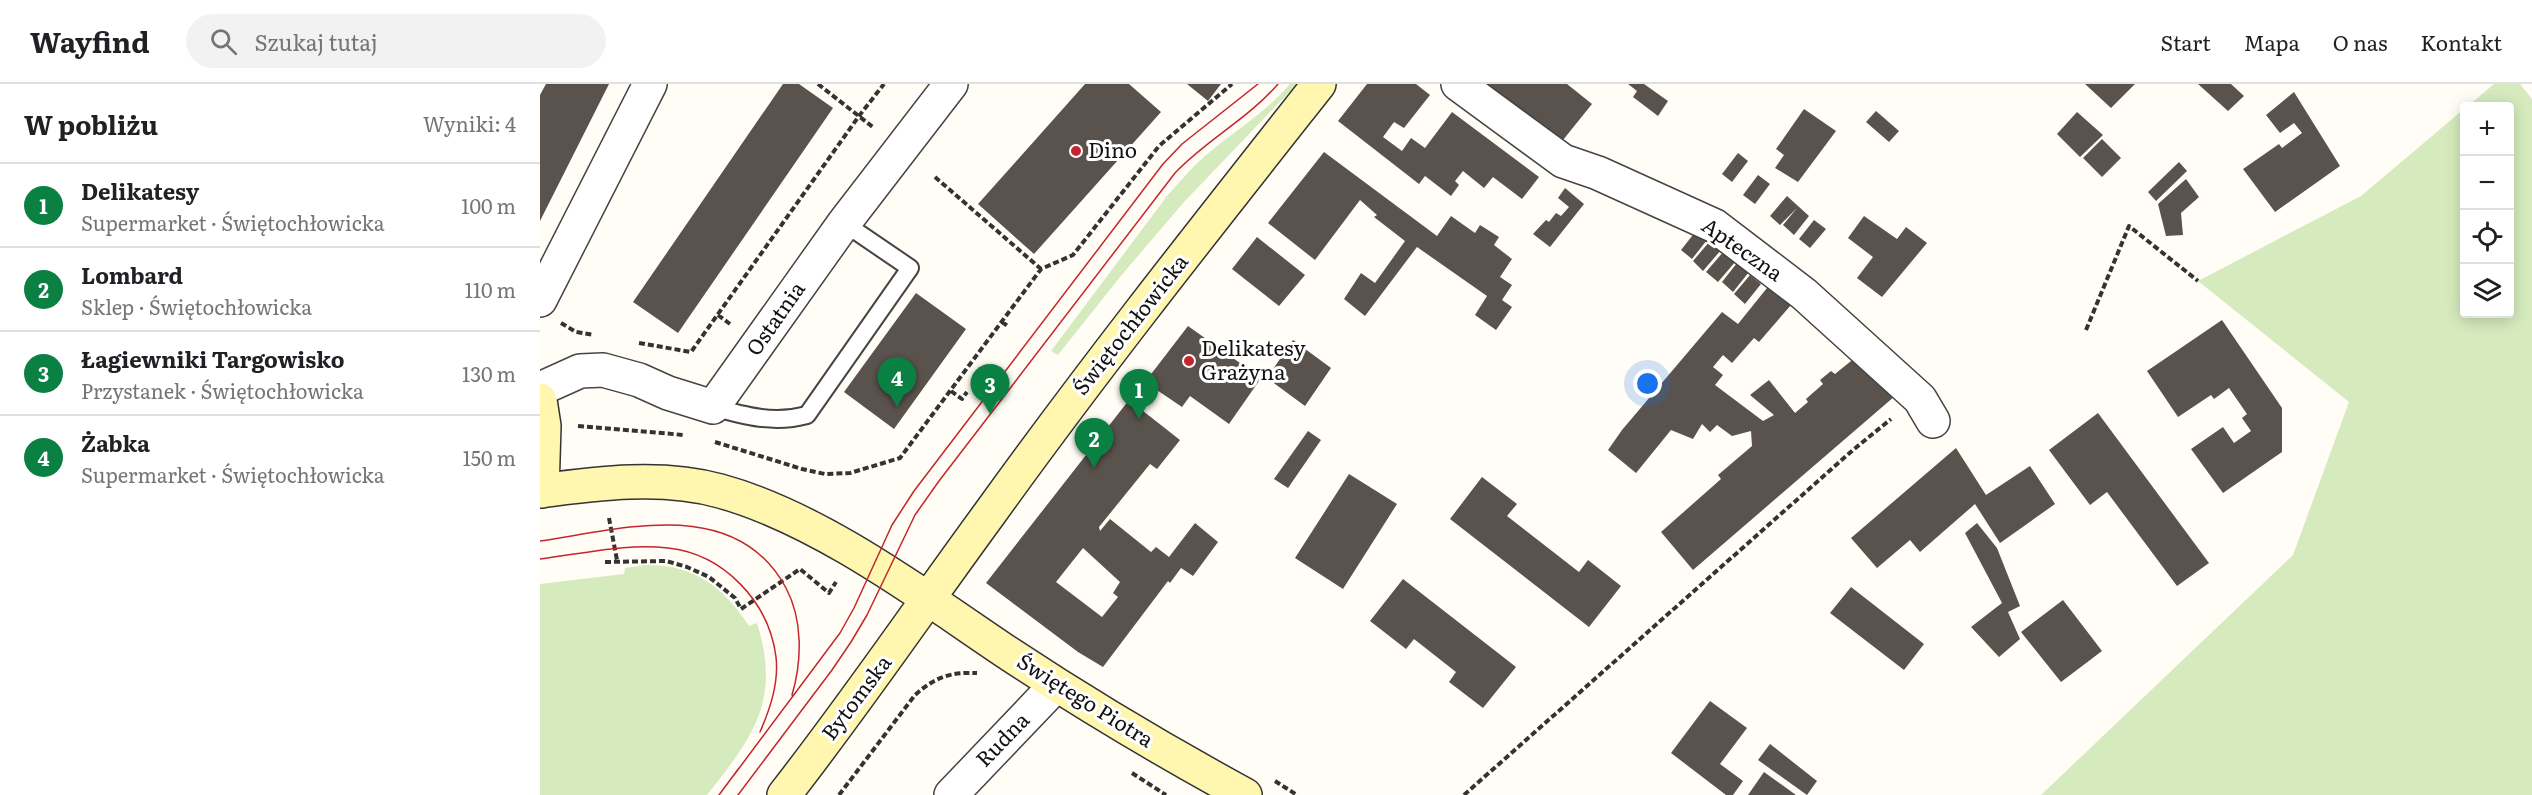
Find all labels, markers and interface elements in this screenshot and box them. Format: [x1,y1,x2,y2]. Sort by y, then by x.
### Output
search box [186,14,606,68]
text: Wayfind [30,20,150,62]
icon: search [207,25,240,58]
text: Szukaj tutaj [255,25,378,58]
text: Start [2161,26,2211,57]
text: Mapa [2244,26,2300,57]
text: O nas [2333,26,2387,57]
text: Kontakt [2420,26,2502,57]
map controls [2460,102,2514,318]
button: + [2460,102,2514,156]
text: W pobliżu [24,104,158,143]
text: Wyniki: 4 [423,108,516,138]
place label: Dino [1088,133,1137,164]
marker: Dino [1069,144,1083,158]
button: − [2460,156,2514,210]
text: Delikatesy [81,174,199,207]
text: 1 [39,190,48,220]
text: 100 m [461,190,516,220]
text: Supermarket · Świętochłowicka [81,207,385,237]
street label: Apteczna [1697,209,1791,288]
button: locate [2460,210,2514,264]
street label: Świętochłowicka [1064,246,1194,401]
text: Lombard [81,258,183,291]
button: layers [2460,264,2514,318]
text: 2 [38,274,49,304]
text: 110 m [465,274,516,304]
street label: Ostatnia [737,274,811,361]
text: Sklep · Świętochłowicka [81,291,312,321]
place label: Delikatesy Grażyna [1201,331,1306,386]
text: Łagiewniki Targowisko [81,342,345,375]
marker: Delikatesy Grażyna [1182,354,1196,368]
text: 3 [38,358,49,388]
text: 130 m [462,358,516,388]
pin: 4 [878,358,916,407]
pin: 3 [970,364,1010,414]
your location [1633,369,1662,398]
pin: 1 [1120,370,1158,419]
text: Przystanek · Świętochłowicka [81,375,364,405]
pin: 2 [1074,418,1114,468]
text: Żabka [81,426,150,459]
text: 4 [37,442,50,472]
text: 150 m [463,442,516,472]
text: Supermarket · Świętochłowicka [81,459,385,489]
street label: Świętego Piotra [1012,644,1161,754]
street label: Bytomska [813,647,898,746]
street label: Rudna [967,703,1036,773]

